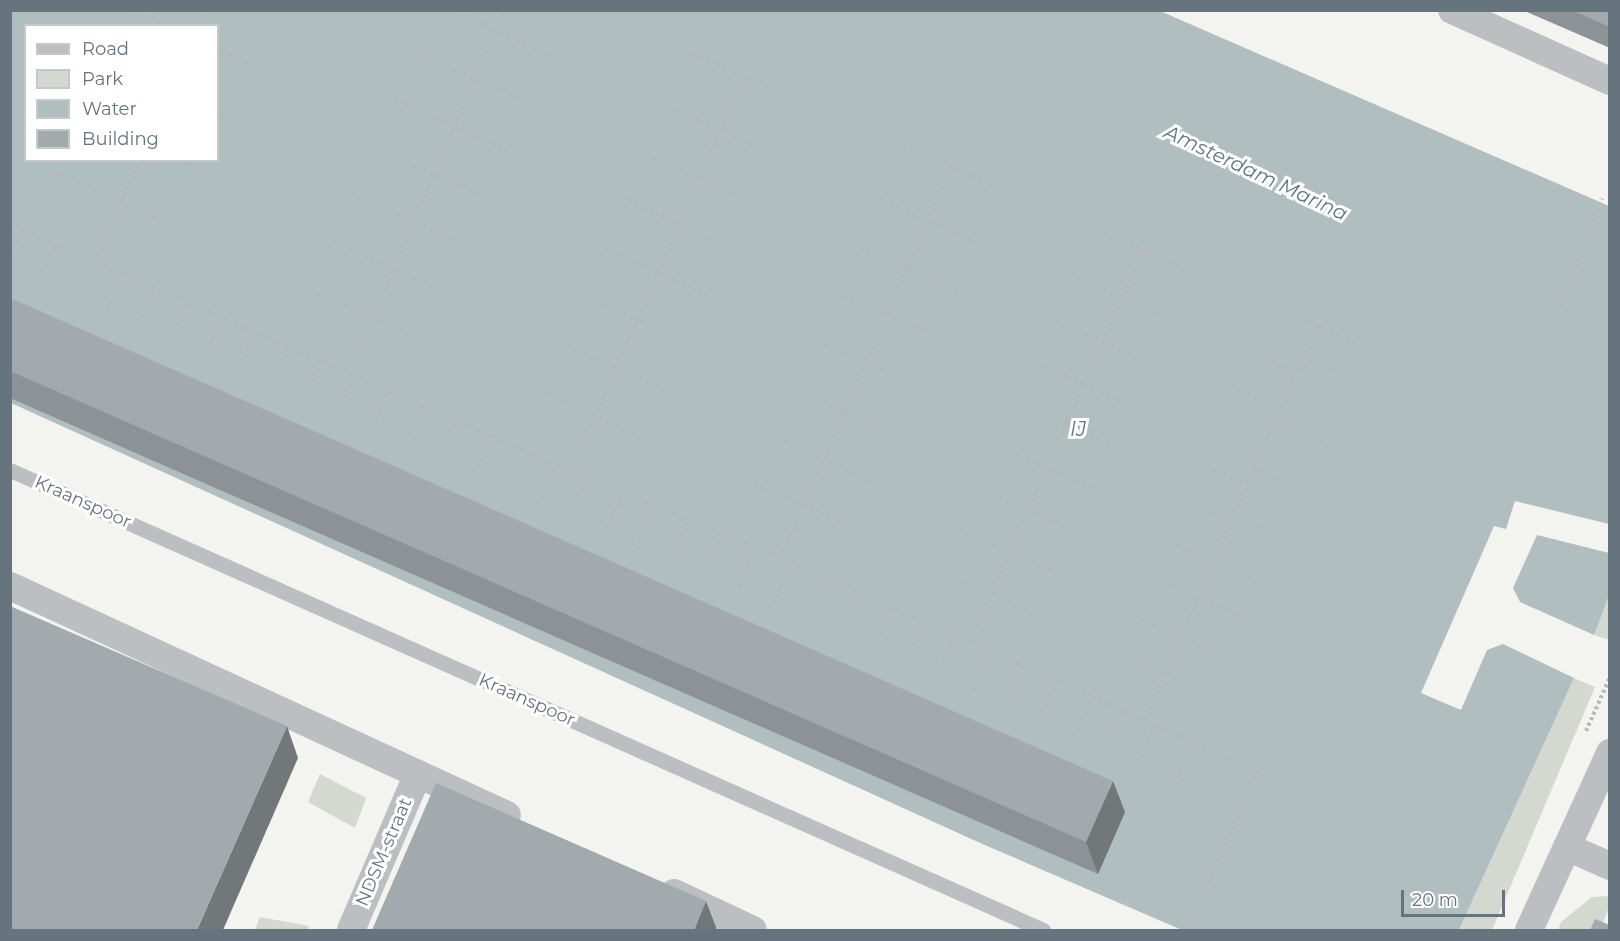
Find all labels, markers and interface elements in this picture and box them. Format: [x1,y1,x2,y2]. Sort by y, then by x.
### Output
legend [24,24,219,162]
text: Road [82,38,129,60]
text: Park [82,68,123,90]
text: Water [82,98,137,120]
water label: Amsterdam Marina [1161,120,1351,226]
text: Building [82,128,159,150]
water label: IJ [1070,417,1086,441]
street label: Kraanspoor [31,471,135,533]
street label: Kraanspoor [475,669,579,731]
street label: NDSM-straat [351,794,417,910]
scale bar [1404,878,1508,916]
text: 20 m [1412,889,1458,911]

